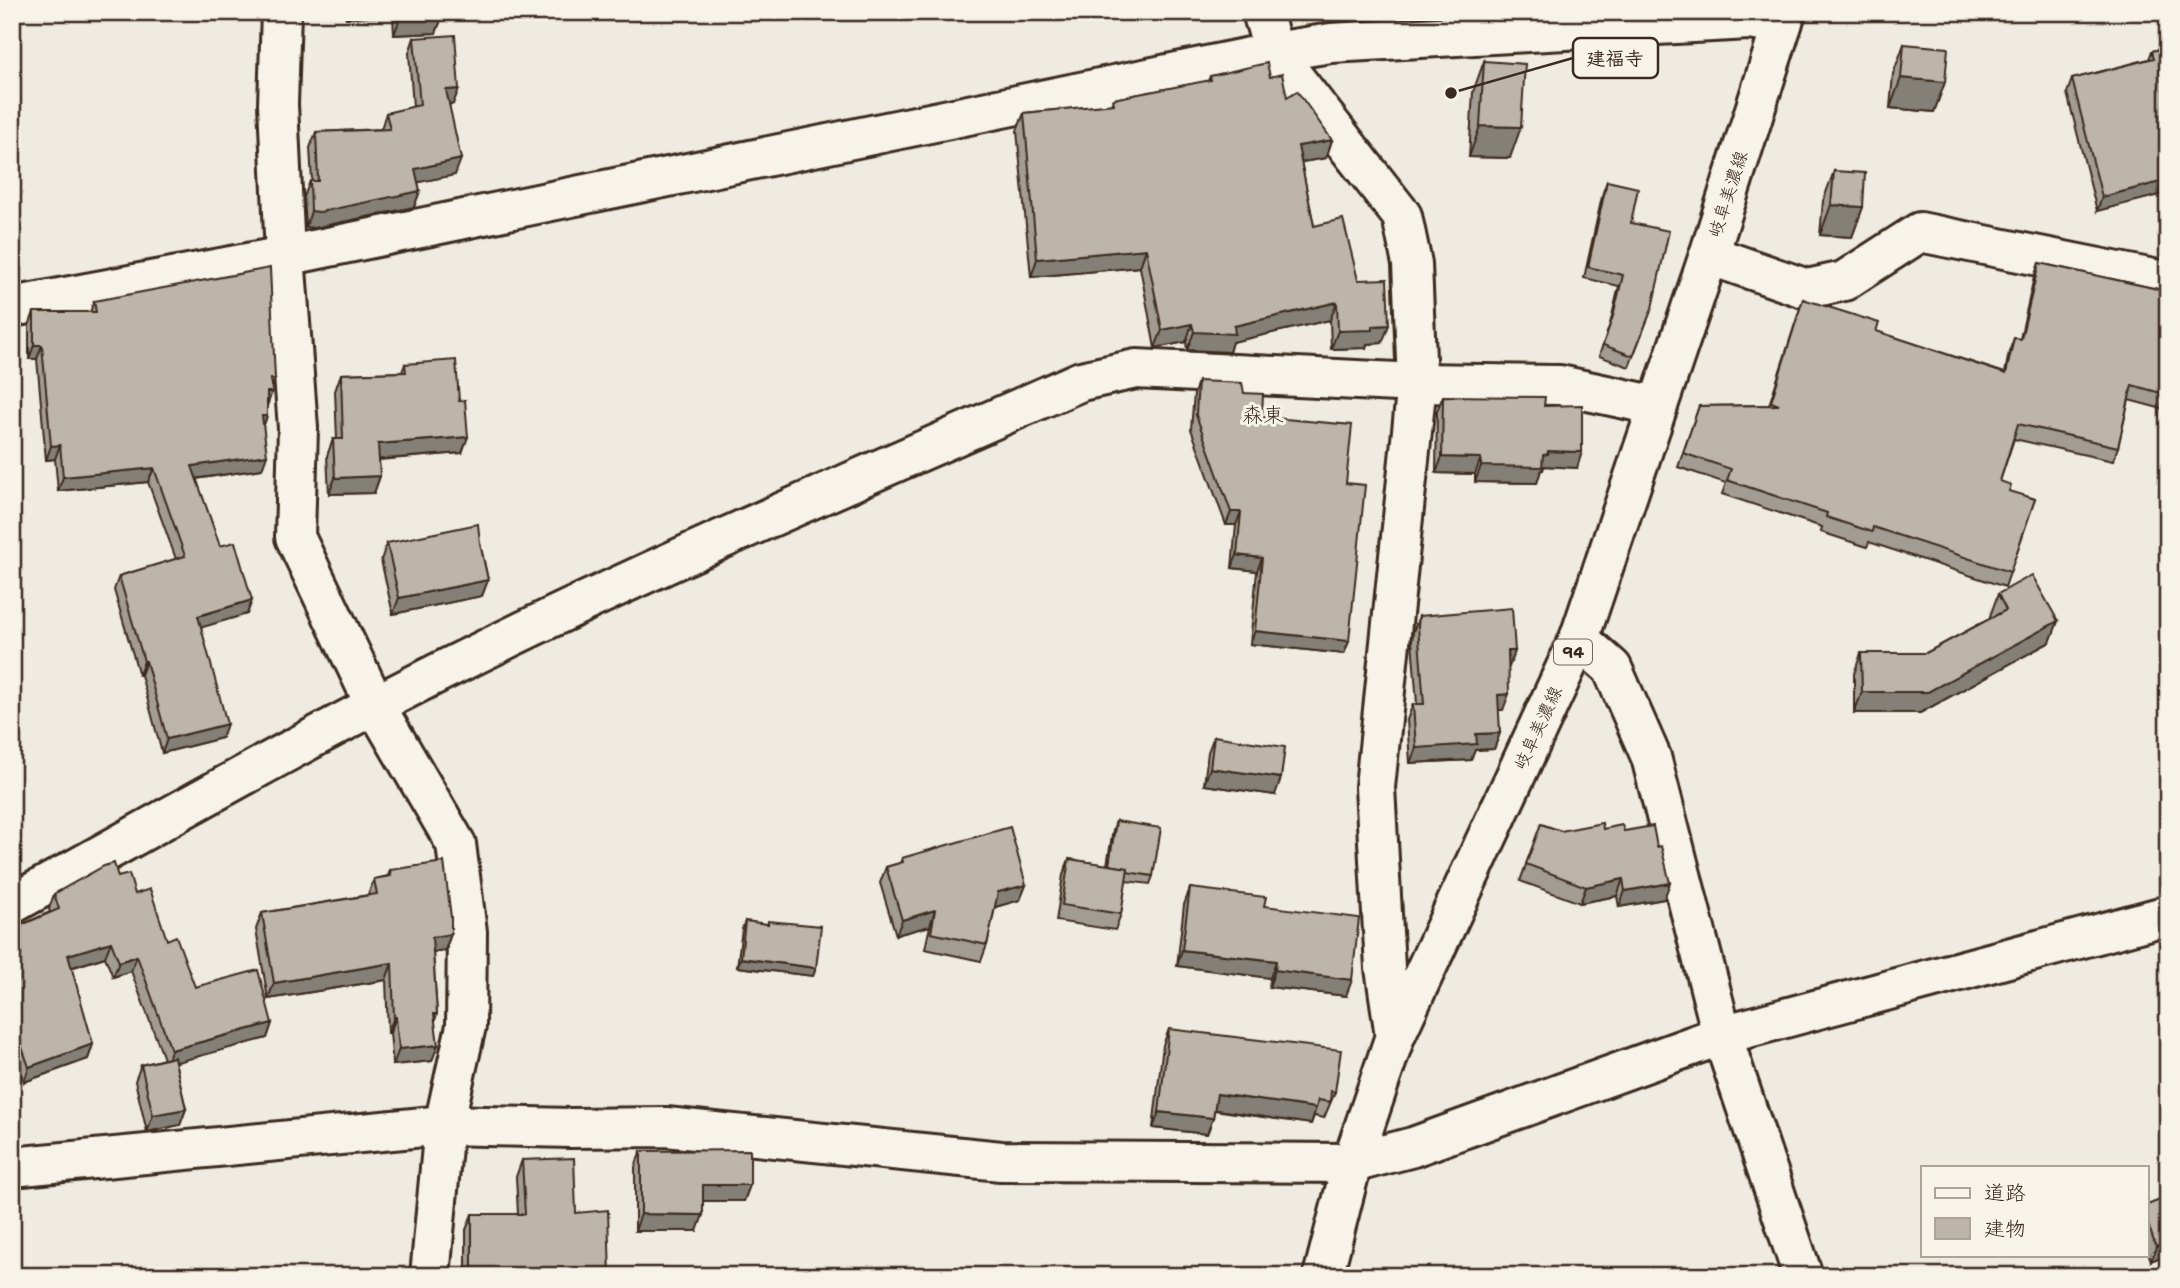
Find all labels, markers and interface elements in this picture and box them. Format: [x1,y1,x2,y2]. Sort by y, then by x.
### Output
callout: 建福寺 [1573,38,1658,78]
text: 建福寺 [1586,46,1644,71]
street label: 岐阜美濃線 [1703,147,1753,241]
district label: 森東 [1242,401,1284,429]
road number: 94 [1554,639,1592,664]
street label: 岐阜美濃線 [1508,682,1568,774]
legend [1921,1166,2148,1256]
text: 道路 [1984,1179,2026,1207]
text: 建物 [1984,1215,2026,1243]

